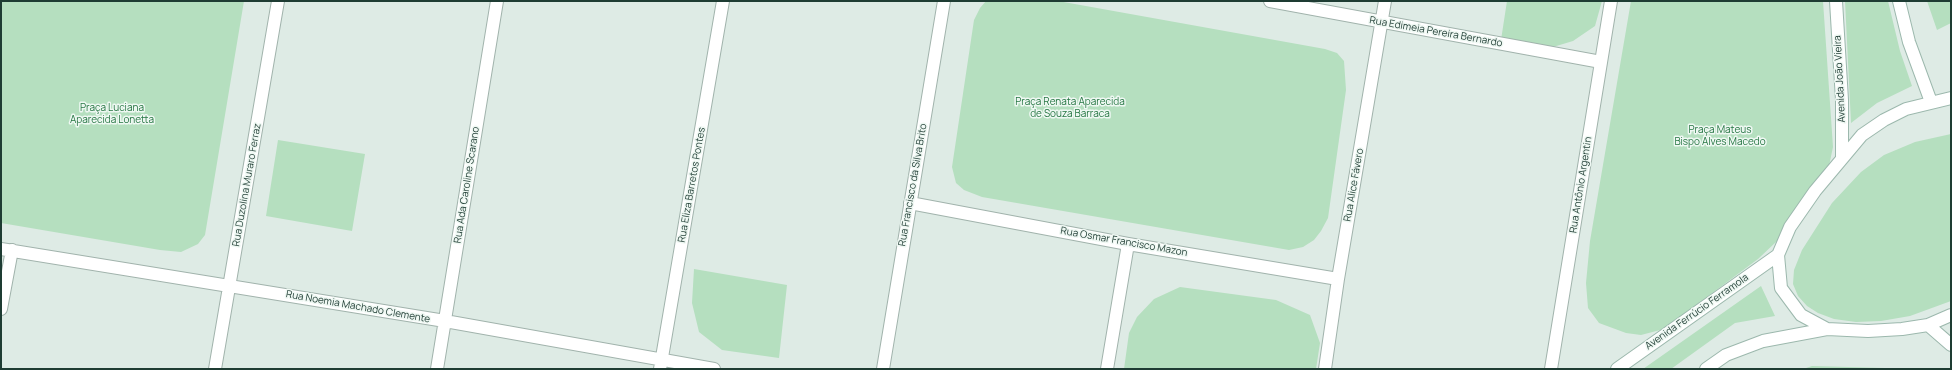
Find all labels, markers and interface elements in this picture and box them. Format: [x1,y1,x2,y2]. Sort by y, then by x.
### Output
street label: Rua Edimeia Pereira Bernardo [1369,14,1503,50]
street label: Avenida João Vieira [1832,35,1848,123]
park label: Praça Renata Aparecida de Souza Barraca [1015,96,1125,120]
park label: Praça Luciana Aparecida Lonetta [70,102,154,126]
street label: Rua Duzolina Muraro Ferraz [230,123,264,247]
street label: Rua Francisco da Silva Brito [896,123,930,247]
park label: Praça Mateus Bispo Alves Macedo [1674,124,1766,148]
street label: Rua Ada Caroline Scarano [452,126,482,244]
street label: Rua Eliza Barretos Pontes [676,126,708,244]
street label: Rua Antônio Argentin [1567,136,1595,234]
street label: Rua Alice Fávero [1342,147,1366,223]
street label: Rua Osmar Francisco Mazon [1060,225,1188,259]
street label: Avenida Ferrúcio Ferramola [1643,272,1751,352]
street label: Rua Noemia Machado Clemente [285,288,431,326]

